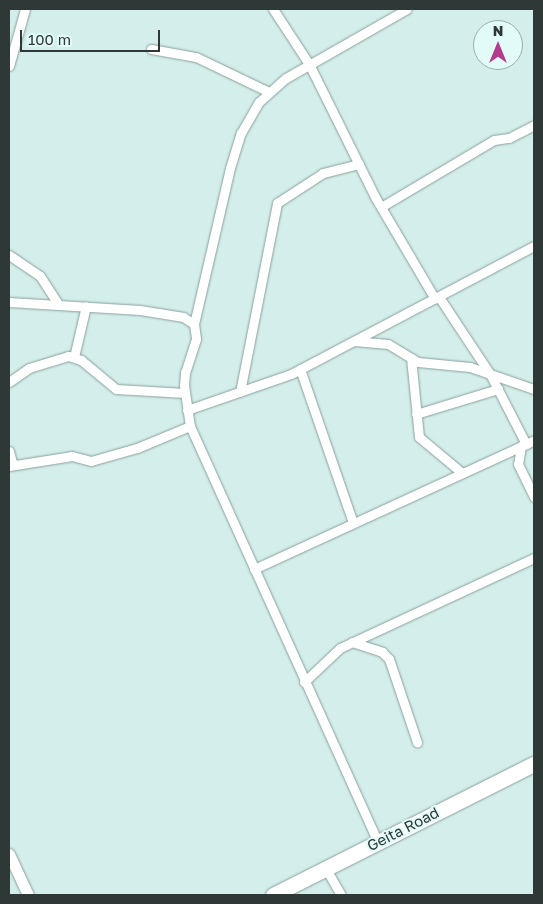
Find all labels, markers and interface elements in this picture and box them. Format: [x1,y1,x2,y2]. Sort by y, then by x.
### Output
scale bar [22,20,162,52]
north arrow [473,20,523,70]
text: N [493,22,503,39]
text: 100 m [28,30,71,48]
street label: Geita Road [364,803,442,855]

